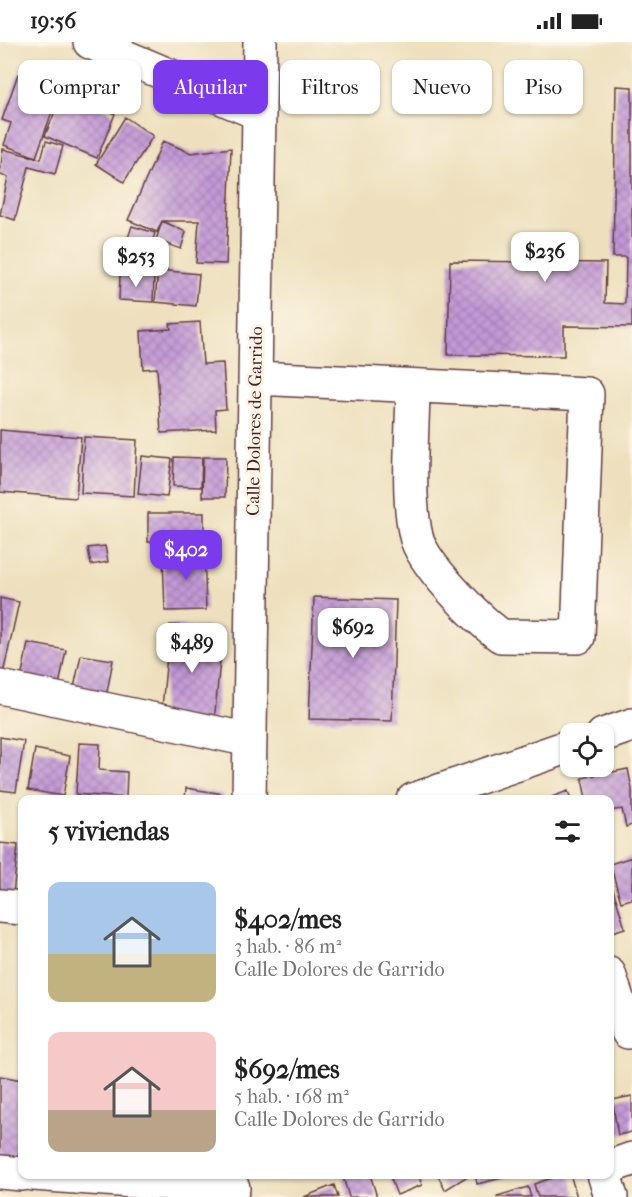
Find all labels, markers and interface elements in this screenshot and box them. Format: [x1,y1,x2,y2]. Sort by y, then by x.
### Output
text: 19:56 [30,8,76,34]
chip: Comprar [18,60,141,114]
chip: Alquilar [153,60,268,114]
chip: Filtros [280,60,380,114]
chip: Nuevo [392,60,492,114]
chip: Piso [504,60,583,114]
pin: $236 [509,232,581,283]
pin: $253 [100,237,172,288]
text: $236 [525,240,565,263]
text: $253 [117,245,155,268]
street label: Calle Dolores de Garrido [243,326,267,516]
pin: $402 [150,530,222,581]
text: $402 [164,538,208,561]
pin: $692 [317,608,389,659]
text: $692 [332,616,374,639]
pin: $489 [156,623,228,674]
text: $489 [170,631,214,654]
map controls [560,723,614,777]
button: locate [560,723,614,777]
icon: filters [551,815,584,848]
text: 5 viviendas [48,816,169,847]
text: $402/mes [234,904,342,935]
icon: home [96,906,168,978]
text: 3 hab. · 86 m² [234,935,341,958]
text: Calle Dolores de Garrido [234,958,445,981]
text: $692/mes [234,1054,340,1085]
icon: home [96,1056,168,1128]
text: 5 hab. · 168 m² [234,1085,349,1108]
text: Calle Dolores de Garrido [234,1108,445,1131]

